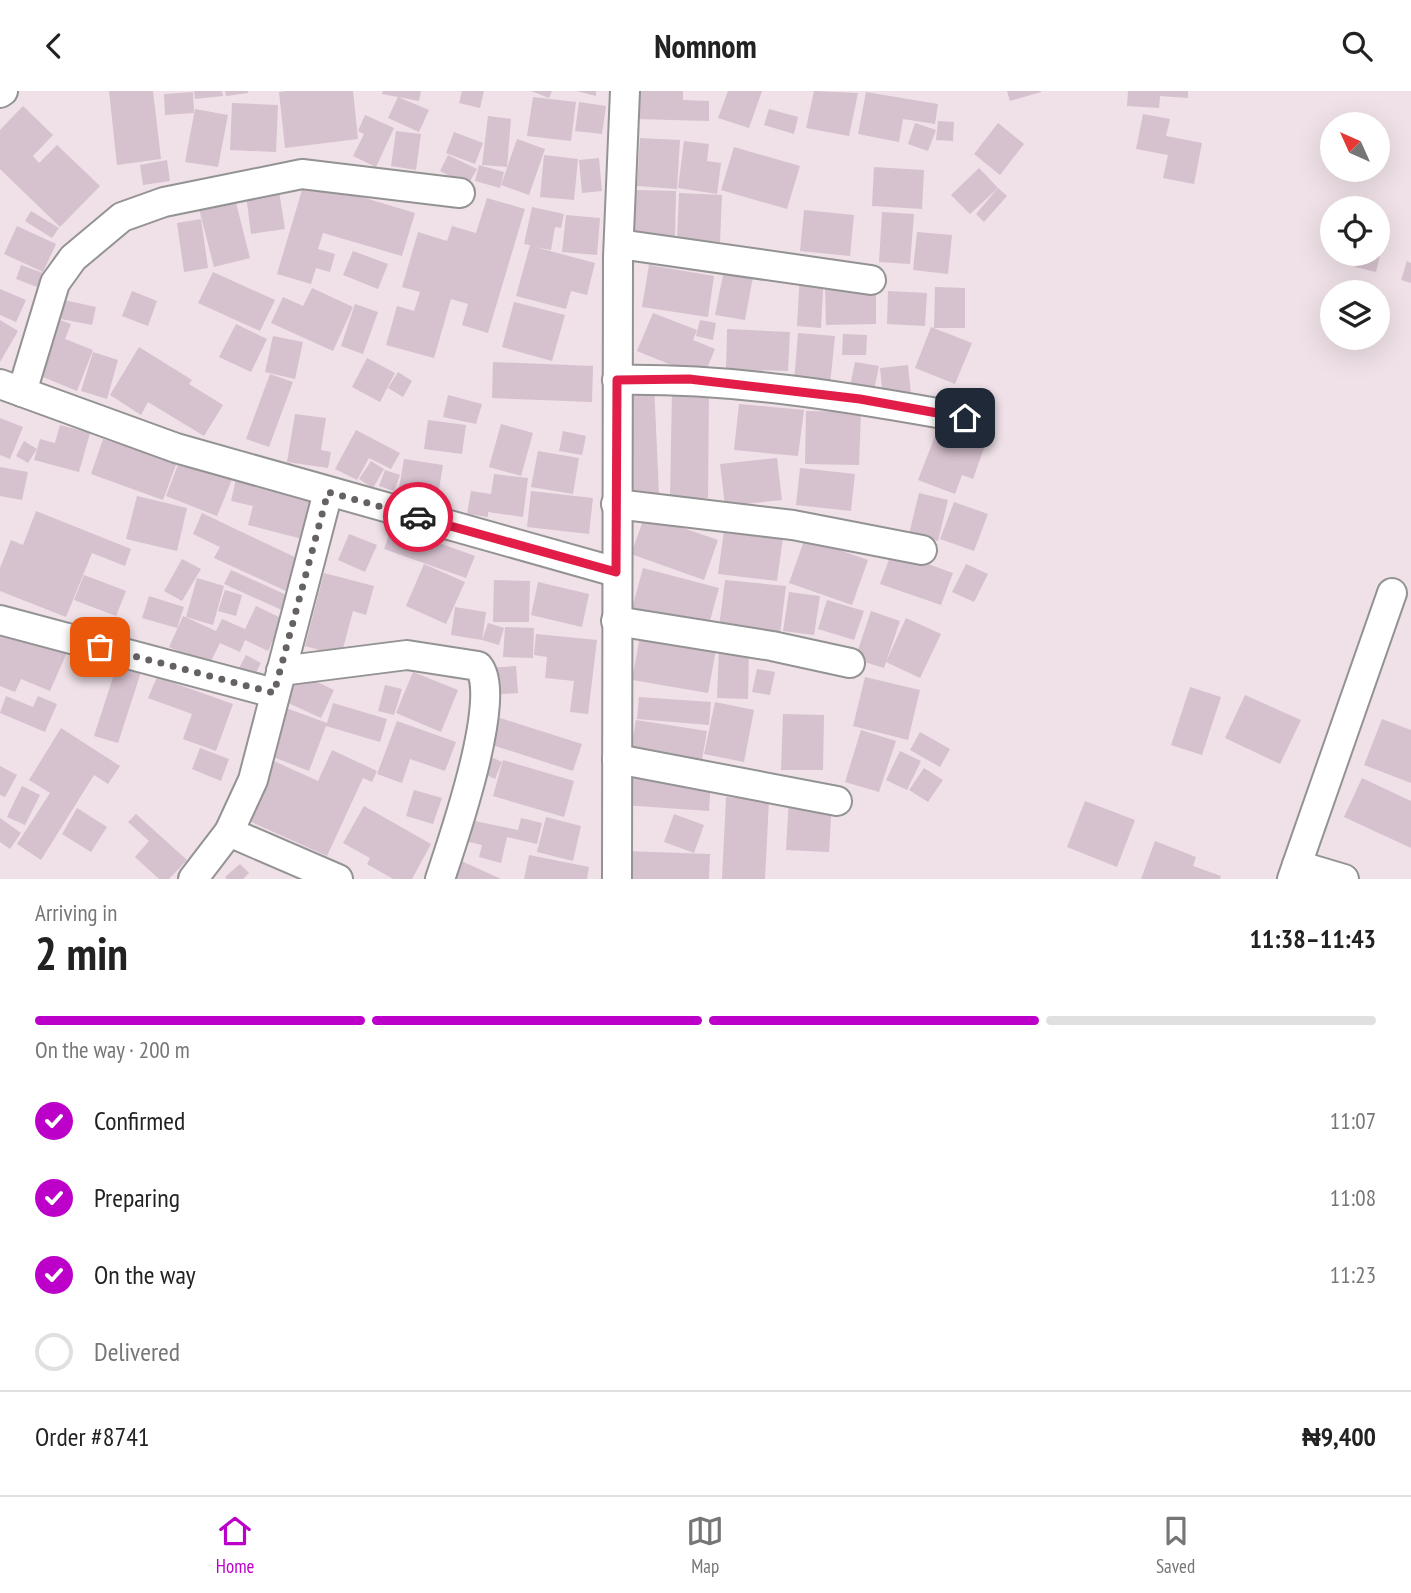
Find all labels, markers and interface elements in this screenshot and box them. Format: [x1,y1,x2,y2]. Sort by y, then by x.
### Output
text: Nomnom [654,25,757,67]
icon: back [35,27,73,65]
icon: search [1338,27,1376,65]
north arrow [1320,112,1390,182]
map controls [1320,112,1390,350]
button: locate [1320,196,1390,266]
button: layers [1320,280,1390,350]
pin [935,388,995,448]
icon: home [946,399,984,437]
courier [383,482,453,552]
icon: car [399,498,437,536]
pin [70,617,130,677]
icon: bag [81,628,119,666]
text: Arriving in [35,898,117,927]
text: 11:38–11:43 [1249,922,1376,955]
text: 2 min [35,923,128,983]
text: On the way · 200 m [35,1035,190,1064]
icon: check [35,1102,73,1140]
text: Confirmed [94,1104,185,1137]
text: 11:07 [1330,1106,1376,1135]
icon: check [35,1179,73,1217]
text: Preparing [94,1181,180,1214]
text: 11:08 [1330,1183,1376,1212]
icon: check [35,1256,73,1294]
text: On the way [94,1258,196,1291]
text: 11:23 [1330,1260,1376,1289]
text: Delivered [94,1335,180,1368]
text: Order #8741 [35,1420,150,1453]
text: ₦9,400 [1302,1420,1376,1453]
tab: Home [216,1512,254,1578]
tab: Map [686,1512,724,1578]
tab: Saved [1156,1512,1195,1578]

